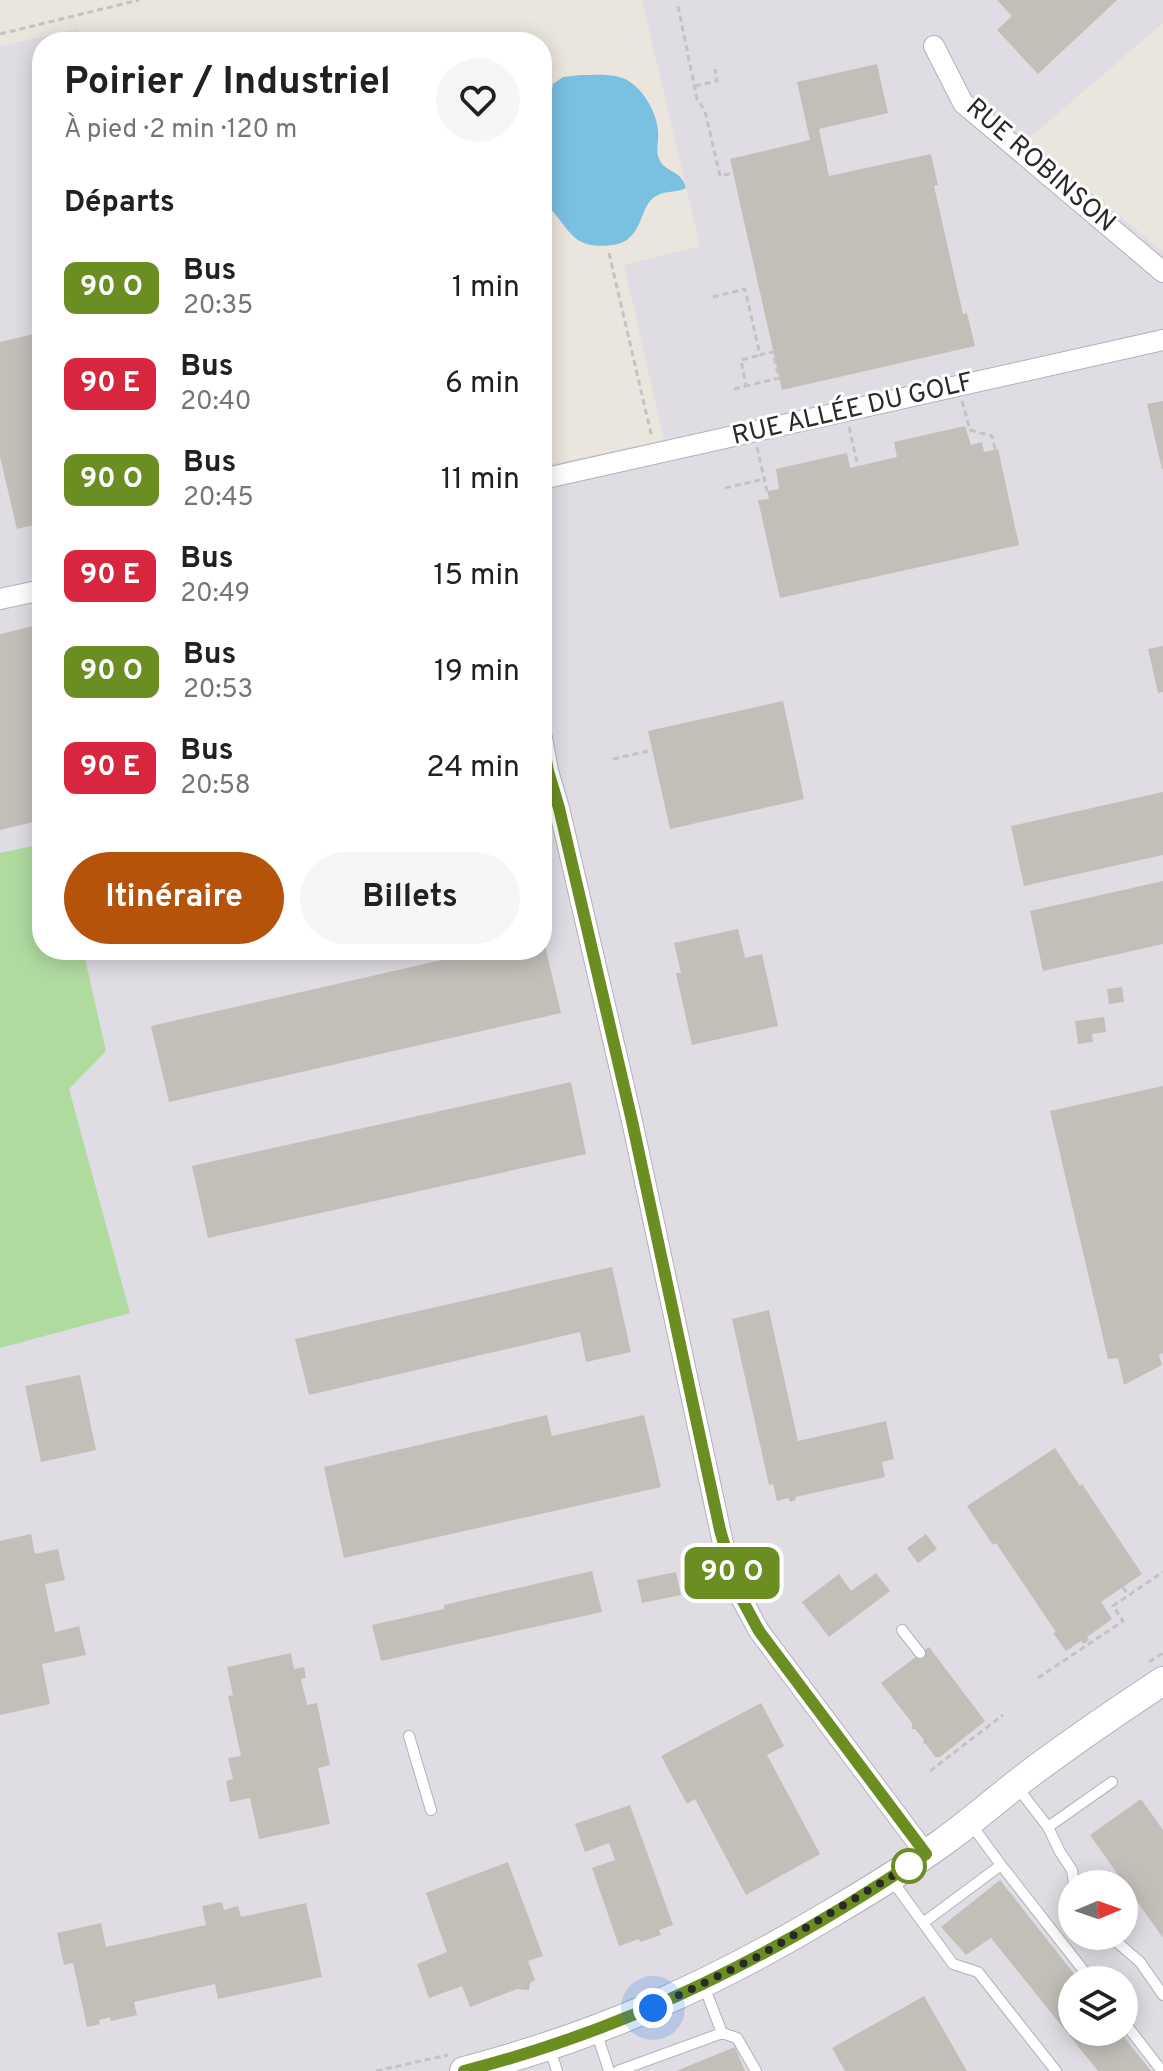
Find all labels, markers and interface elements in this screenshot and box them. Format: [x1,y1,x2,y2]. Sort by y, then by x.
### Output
button: heart [436,58,520,142]
text: Poirier / Industriel [64,59,391,108]
street label: RUE ROBINSON [958,92,1122,240]
text: À pied · 2 min · 120 m [64,114,297,147]
text: Départs [64,185,175,222]
text: Bus [183,253,236,290]
text: 90 O [80,270,143,306]
text: 1 min [452,270,520,307]
text: 20:35 [183,290,253,323]
text: Bus [180,349,233,386]
street label: RUE ALLÉE DU GOLF [729,364,977,454]
text: 90 E [80,366,140,402]
text: 6 min [445,366,520,403]
text: 20:40 [180,386,252,419]
text: Bus [183,445,236,482]
text: 90 O [80,462,143,498]
text: 11 min [441,462,520,499]
text: 20:45 [183,482,254,515]
text: Bus [180,541,233,578]
text: 90 E [80,558,140,594]
text: 15 min [433,558,520,595]
text: 20:49 [180,578,250,611]
text: Bus [183,637,236,674]
text: 90 O [80,654,143,690]
text: 19 min [434,654,520,691]
text: 20:53 [183,674,253,707]
text: Bus [180,733,233,770]
text: 90 E [80,750,140,786]
text: 24 min [426,750,520,787]
text: 20:58 [180,770,251,803]
button: Itinéraire [64,852,284,944]
button: Billets [300,852,520,944]
line badge: 90 O [676,1547,788,1599]
text: 90 O [701,1555,763,1591]
unlabelled marker [892,1849,926,1883]
north arrow [1058,1870,1138,1950]
map controls [1058,1870,1138,2046]
button: layers [1058,1966,1138,2046]
your location [633,1988,673,2028]

